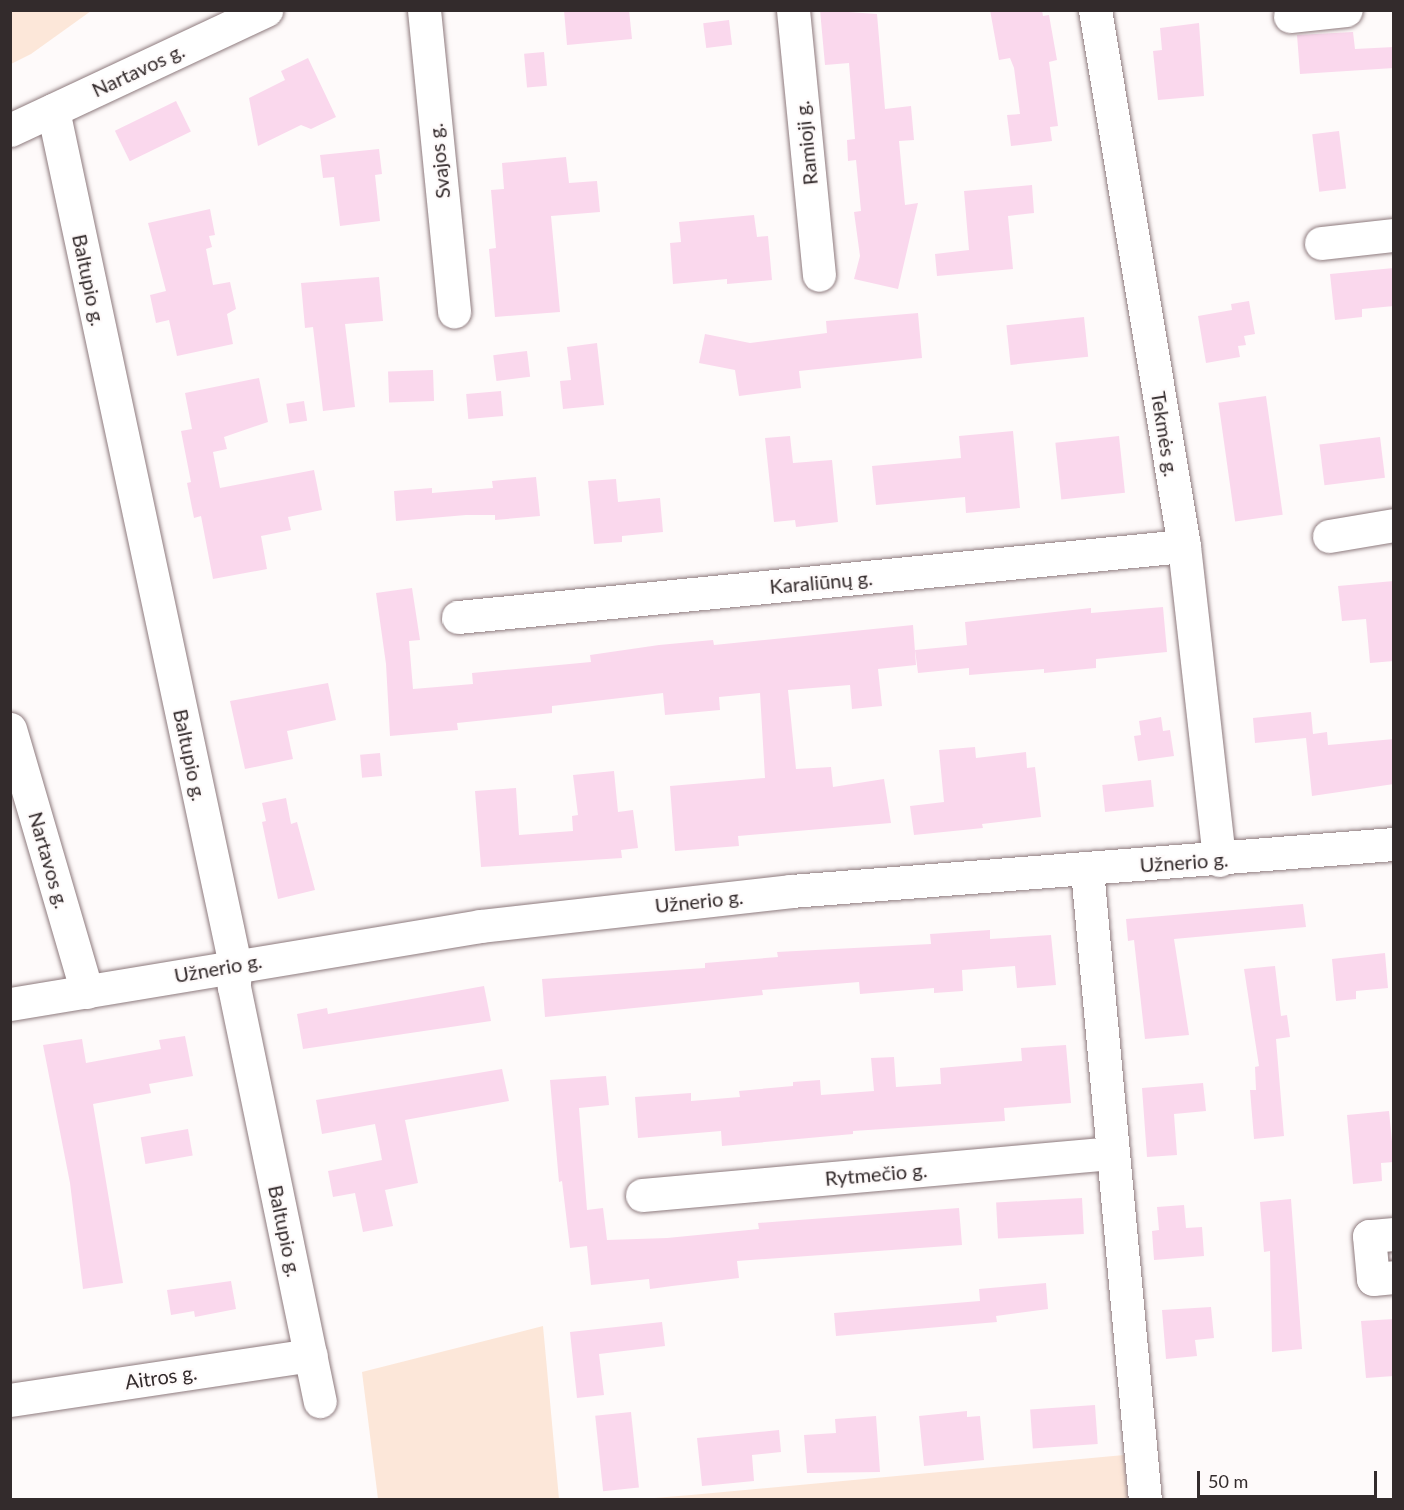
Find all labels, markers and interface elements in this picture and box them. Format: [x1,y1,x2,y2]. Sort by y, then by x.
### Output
street label: Nartavos g. [88,38,188,102]
street label: Ramioji g. [790,100,822,186]
street label: Svajos g. [423,122,455,200]
street label: Baltupio g. [68,232,110,328]
street label: Tekmės g. [1146,390,1184,478]
street label: Karaliūnų g. [768,566,874,598]
street label: Baltupio g. [169,707,211,803]
street label: Nartavos g. [24,809,74,911]
street label: Užnerio g. [1139,847,1229,877]
street label: Užnerio g. [654,884,744,918]
street label: Užnerio g. [172,948,264,988]
street label: Rytmečio g. [824,1158,928,1190]
street label: Baltupio g. [264,1183,306,1279]
street label: Aitros g. [123,1360,199,1394]
scale bar [1200,1459,1380,1497]
text: 50 m [1208,1470,1248,1492]

